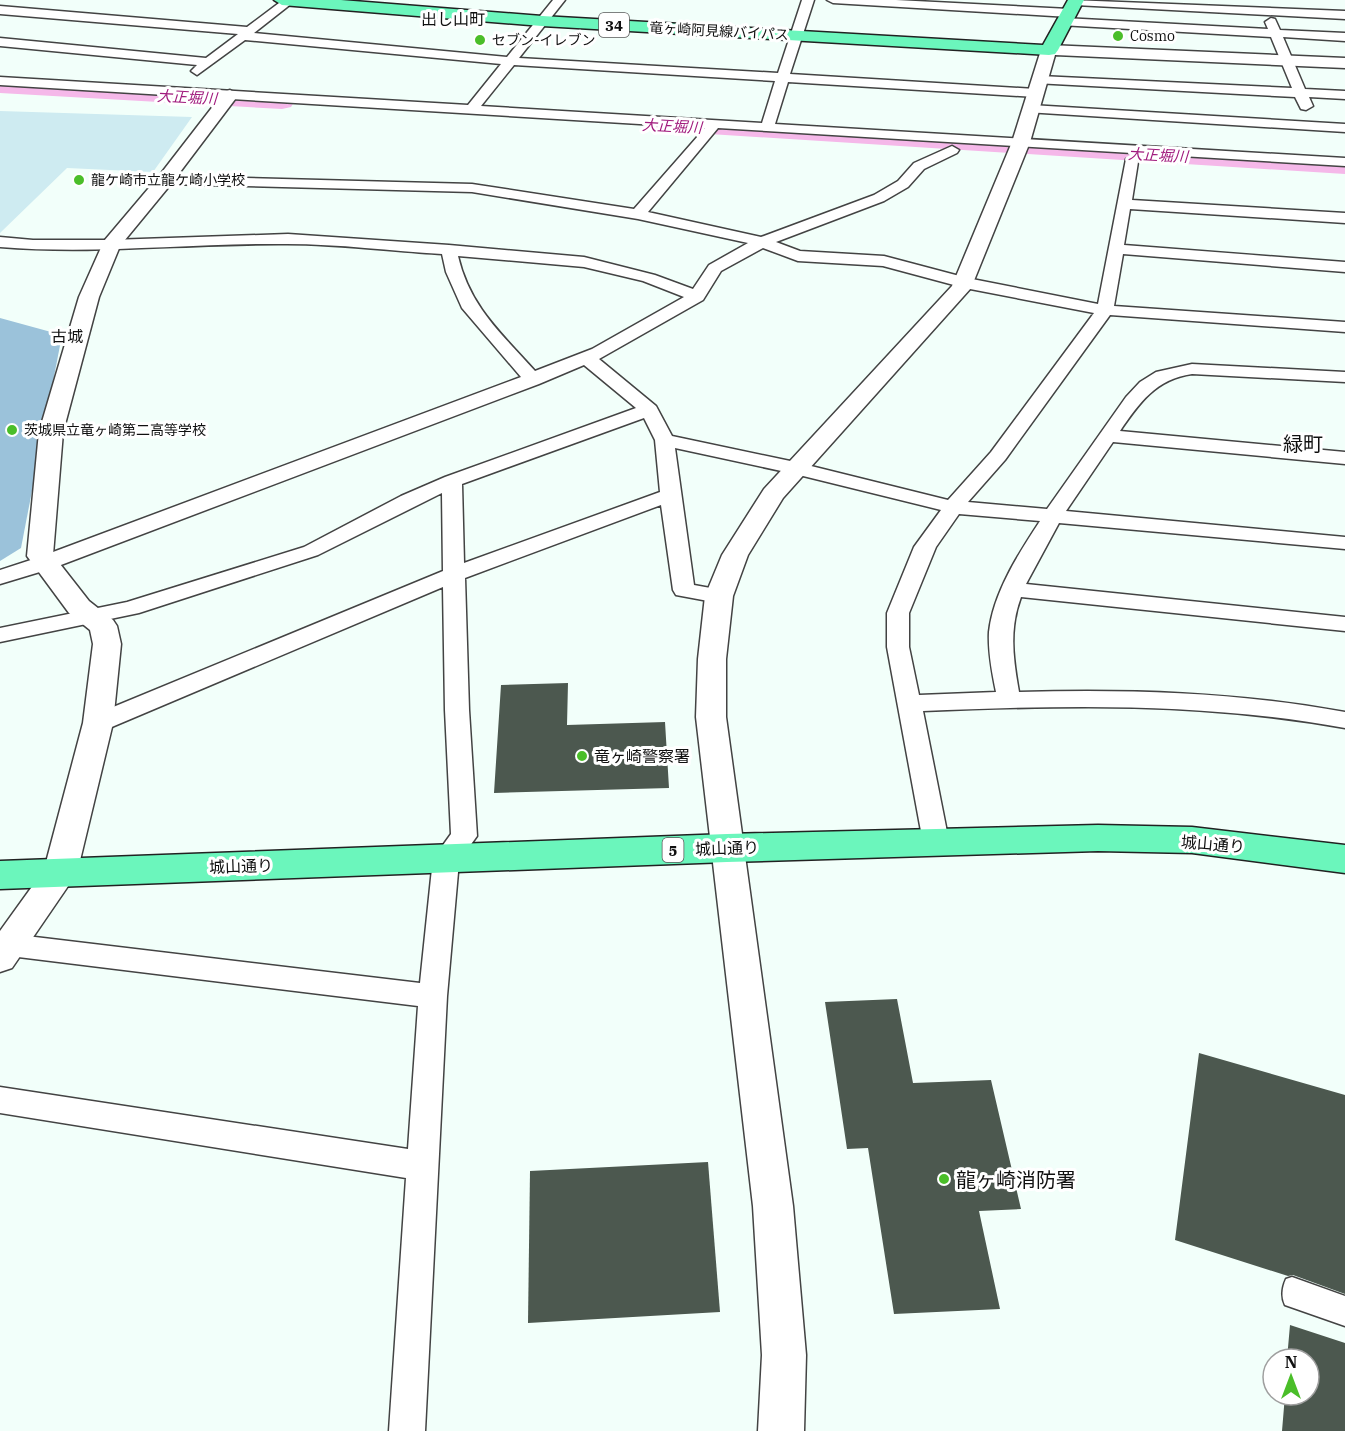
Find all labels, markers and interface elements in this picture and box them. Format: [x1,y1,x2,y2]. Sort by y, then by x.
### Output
district label: 出し山町 [421,9,485,29]
road number: 34 [599,13,629,37]
street label: 竜ヶ崎阿見線バイパス [649,18,789,44]
place label: Cosmo [1130,27,1175,45]
marker: Cosmo [1111,29,1125,43]
place label: セブン-イレブン [492,31,596,49]
marker: セブン-イレブン [473,33,487,47]
water label: 大正堀川 [157,86,219,108]
water label: 大正堀川 [642,115,704,137]
water label: 大正堀川 [1128,144,1190,166]
place label: 龍ケ崎市立龍ケ崎小学校 [91,171,245,189]
marker: 龍ケ崎市立龍ケ崎小学校 [72,173,86,187]
district label: 古城 [51,326,83,346]
place label: 茨城県立竜ヶ崎第二高等学校 [24,421,206,439]
marker: 茨城県立竜ヶ崎第二高等学校 [5,423,19,437]
district label: 緑町 [1283,430,1323,457]
place label: 竜ヶ崎警察署 [594,746,690,766]
marker: 竜ヶ崎警察署 [575,749,589,763]
street label: 城山通り [1180,831,1246,857]
street label: 城山通り [695,837,759,859]
road number: 5 [662,838,684,862]
street label: 城山通り [209,855,273,877]
place label: 龍ヶ崎消防署 [956,1166,1076,1193]
marker: 龍ヶ崎消防署 [937,1172,951,1186]
north arrow [1261,1347,1321,1407]
text: N [1285,1352,1297,1372]

